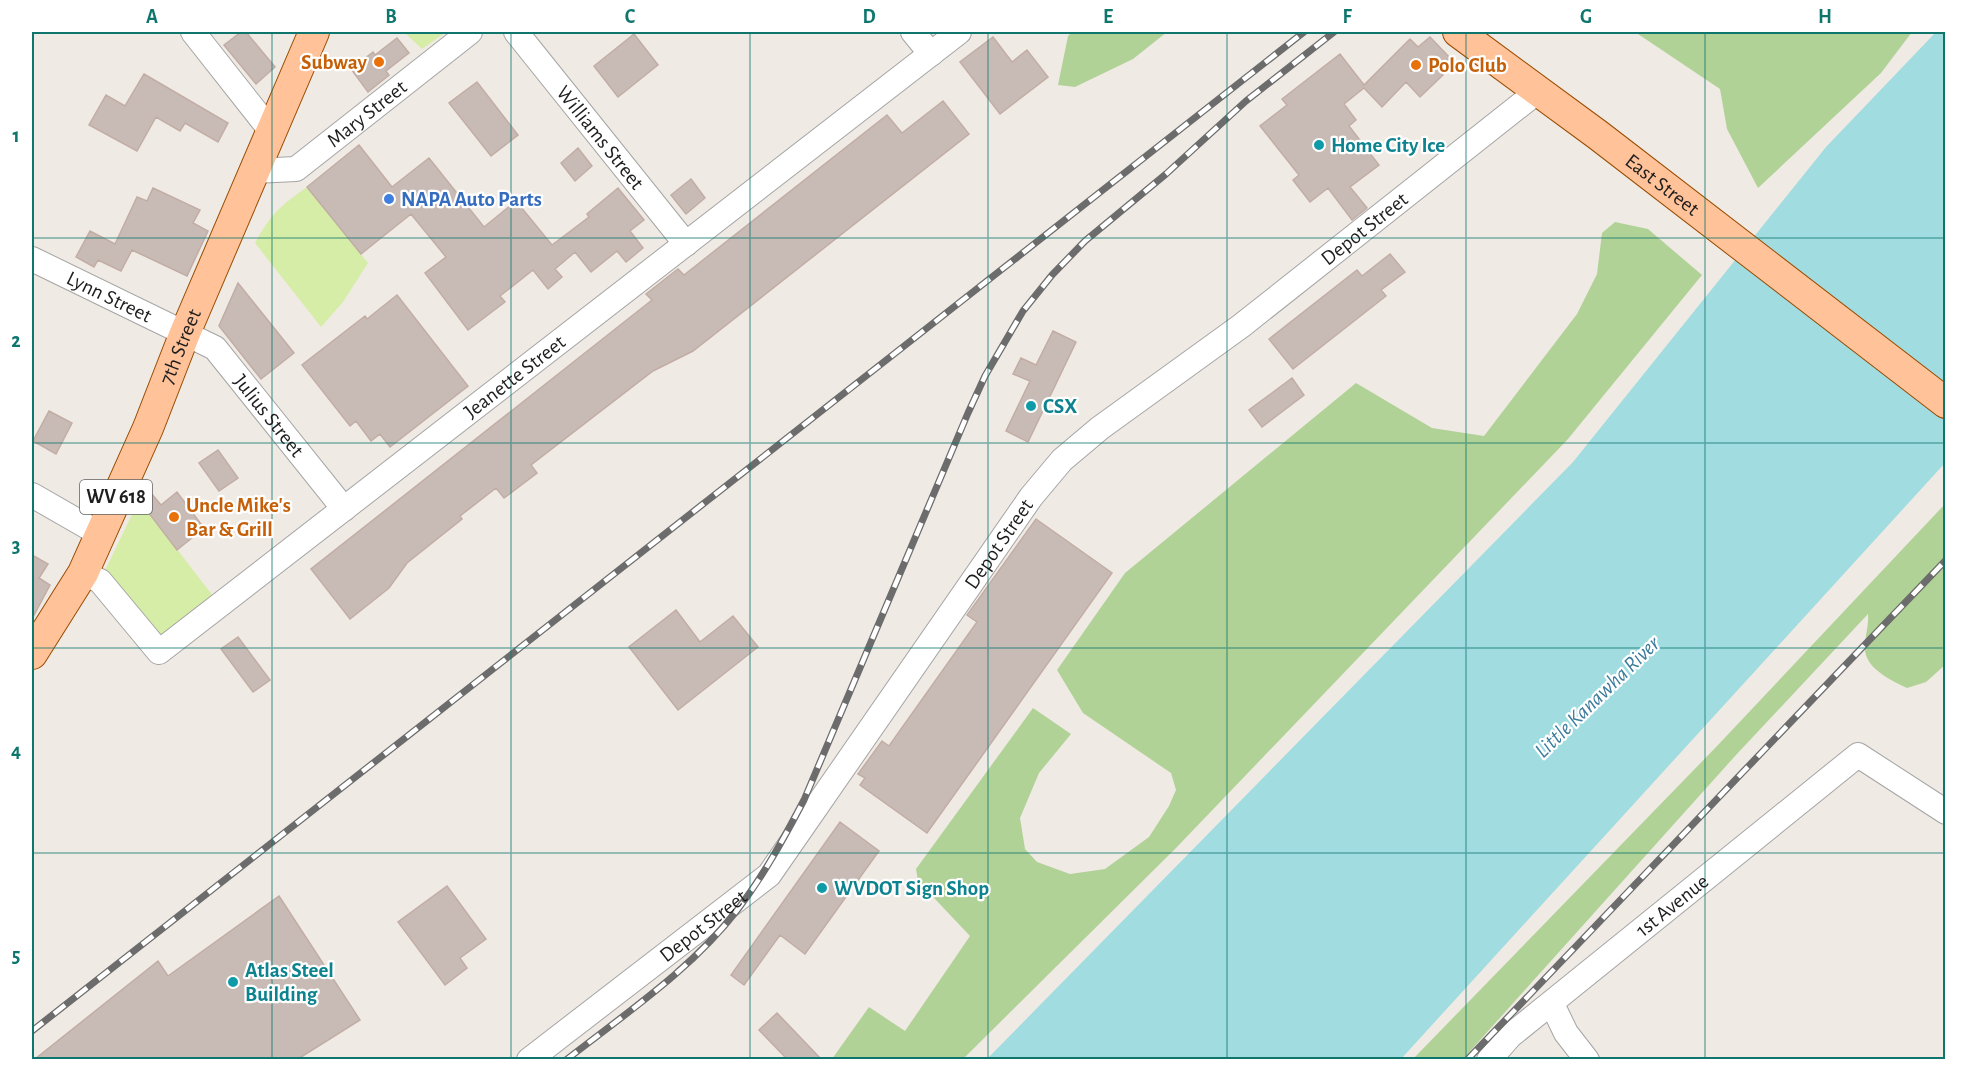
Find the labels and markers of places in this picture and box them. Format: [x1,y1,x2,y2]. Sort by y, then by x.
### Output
place label: Subway [301,52,368,73]
marker: Subway [372,55,386,69]
place label: Polo Club [1428,55,1507,76]
marker: Polo Club [1409,58,1423,72]
place label: Home City Ice [1331,135,1445,156]
marker: Home City Ice [1312,138,1326,152]
place label: NAPA Auto Parts [401,189,542,210]
marker: NAPA Auto Parts [382,192,396,206]
place label: CSX [1043,396,1077,417]
marker: CSX [1024,399,1038,413]
place label: Uncle Mike's Bar & Grill [186,495,291,540]
marker: Uncle Mike's Bar & Grill [167,510,181,524]
place label: WVDOT Sign Shop [834,878,989,899]
marker: WVDOT Sign Shop [815,881,829,895]
place label: Atlas Steel Building [245,960,334,1005]
marker: Atlas Steel Building [226,975,240,989]

